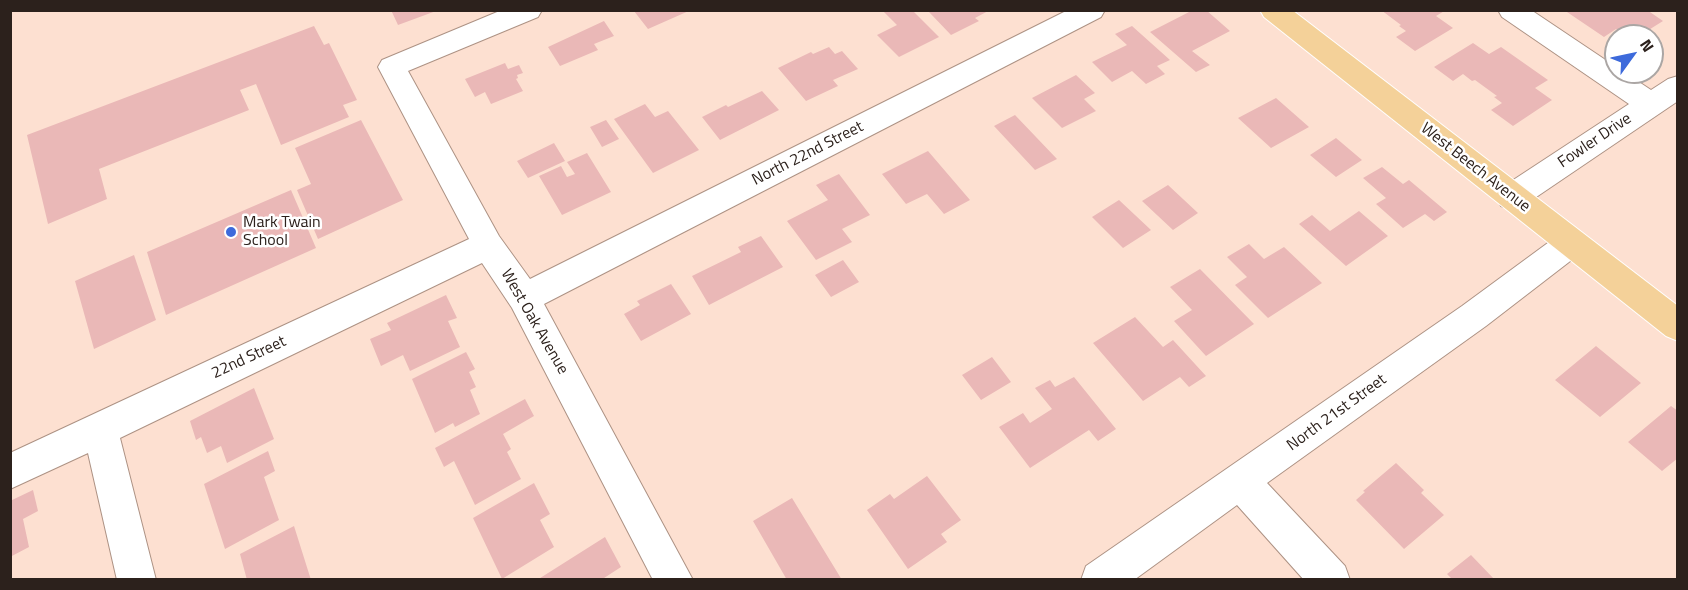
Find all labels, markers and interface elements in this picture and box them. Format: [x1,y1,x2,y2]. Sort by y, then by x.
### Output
north arrow [1604,24,1664,84]
text: N [1634,34,1661,56]
street label: Fowler Drive [1555,109,1635,173]
street label: North 22nd Street [749,118,867,190]
street label: West Beech Avenue [1416,119,1534,217]
place label: Mark Twain School [243,213,321,251]
marker: Mark Twain School [224,225,238,239]
street label: West Oak Avenue [496,266,572,378]
street label: 22nd Street [209,332,289,384]
street label: North 21st Street [1284,370,1390,456]

